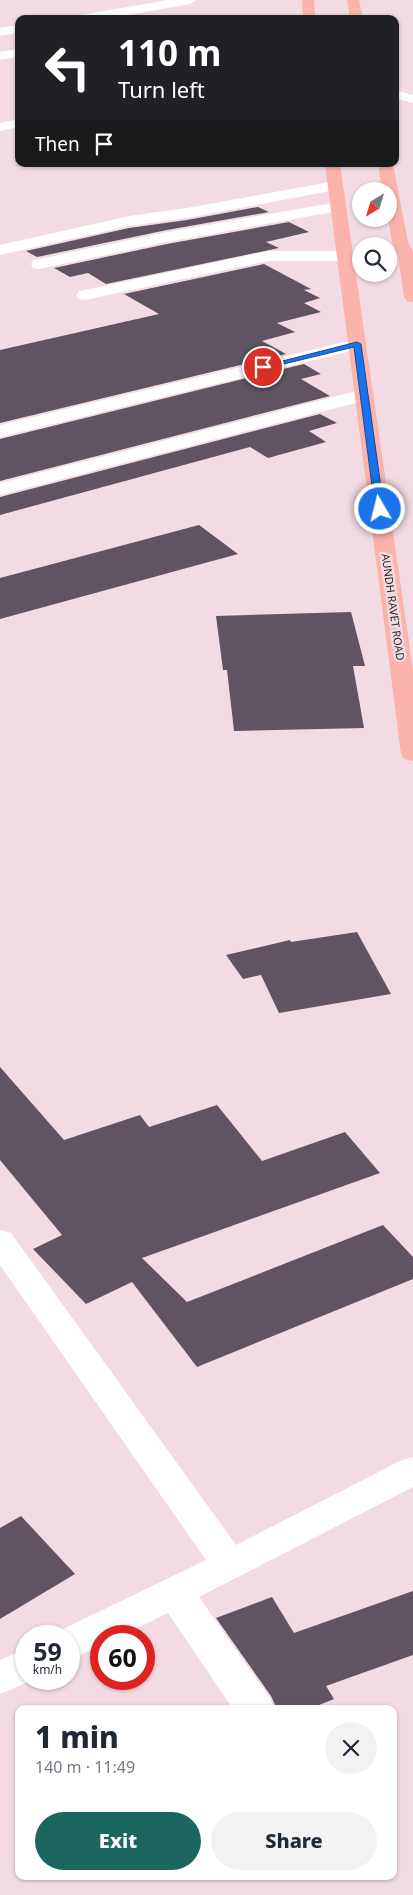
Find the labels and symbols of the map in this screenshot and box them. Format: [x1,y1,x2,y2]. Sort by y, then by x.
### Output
north arrow [352,182,398,228]
pin [242,346,284,388]
position arrow [353,482,405,534]
street label: AUNDH RAVET ROAD [379,552,408,661]
speed limit sign: 60 [90,1625,155,1690]

